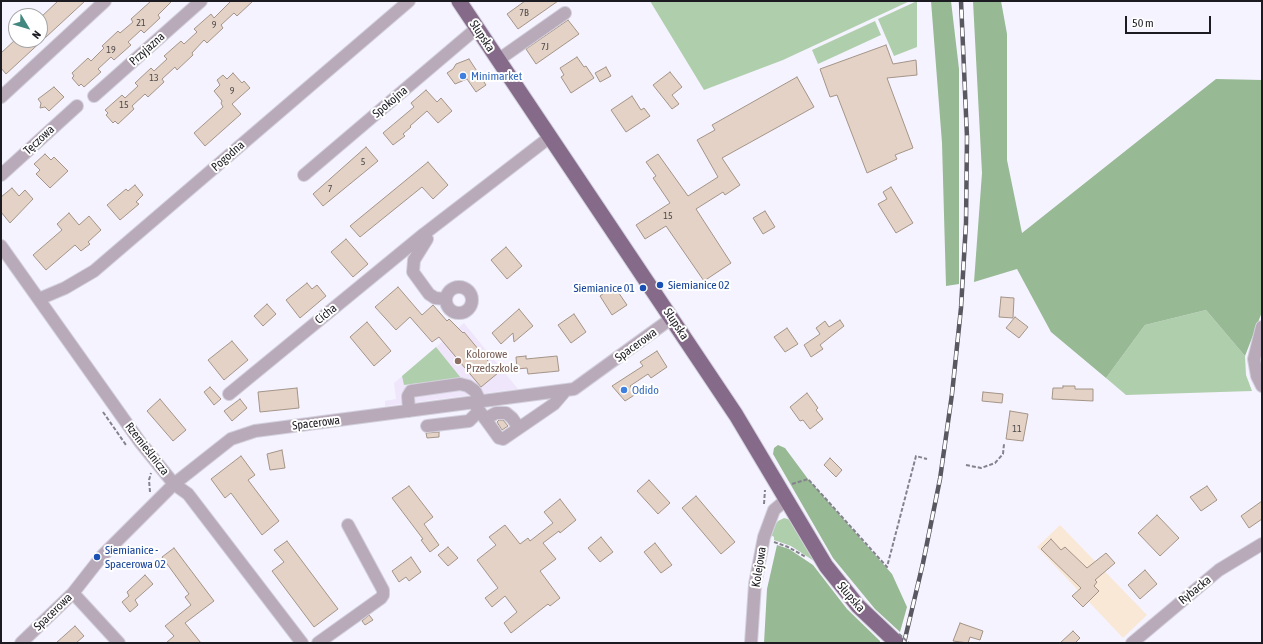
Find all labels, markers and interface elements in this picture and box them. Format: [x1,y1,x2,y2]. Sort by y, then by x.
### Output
house number: 7B [519,7,529,19]
north arrow [8,8,48,48]
scale bar [1127,8,1213,34]
text: 50 m [1132,16,1154,30]
house number: 21 [136,17,146,29]
street label: Słupska [466,18,498,54]
house number: 9 [212,19,216,31]
text: N [30,29,43,41]
street label: Przyjazna [126,29,168,69]
house number: 7J [541,41,549,53]
house number: 19 [106,44,116,56]
place label: Minimarket [471,69,522,83]
marker: Minimarket [458,71,468,81]
house number: 13 [149,72,159,84]
street label: Spokojna [370,83,410,121]
house number: 9 [230,85,234,97]
house number: 15 [119,99,129,111]
street label: Tęczowa [21,122,57,158]
street label: Pogodna [209,138,247,174]
house number: 5 [361,156,365,168]
house number: 7 [328,183,332,195]
house number: 15 [663,210,673,222]
place label: Siemianice 02 [668,278,730,292]
marker: Siemianice 02 [655,280,665,290]
place label: Siemianice 01 [573,281,635,295]
marker: Siemianice 01 [638,283,648,293]
street label: Cicha [312,301,340,327]
street label: Słupska [660,306,692,342]
street label: Spacerowa [612,325,660,365]
place label: Kolorowe Przedszkole [466,347,518,375]
marker: Kolorowe Przedszkole [453,356,463,366]
place label: Odido [632,383,659,397]
marker: Odido [619,385,629,395]
street label: Spacerowa [291,413,341,433]
street label: Rzemieślnicza [122,420,172,478]
house number: 11 [1012,423,1022,435]
place label: Siemianice - Spacerowa 02 [105,543,166,571]
street label: Kolejowa [749,546,769,588]
marker: Siemianice - Spacerowa 02 [92,552,102,562]
street label: Rybacka [1176,573,1214,607]
street label: Słupska [834,579,868,615]
street label: Spacerowa [31,590,75,634]

